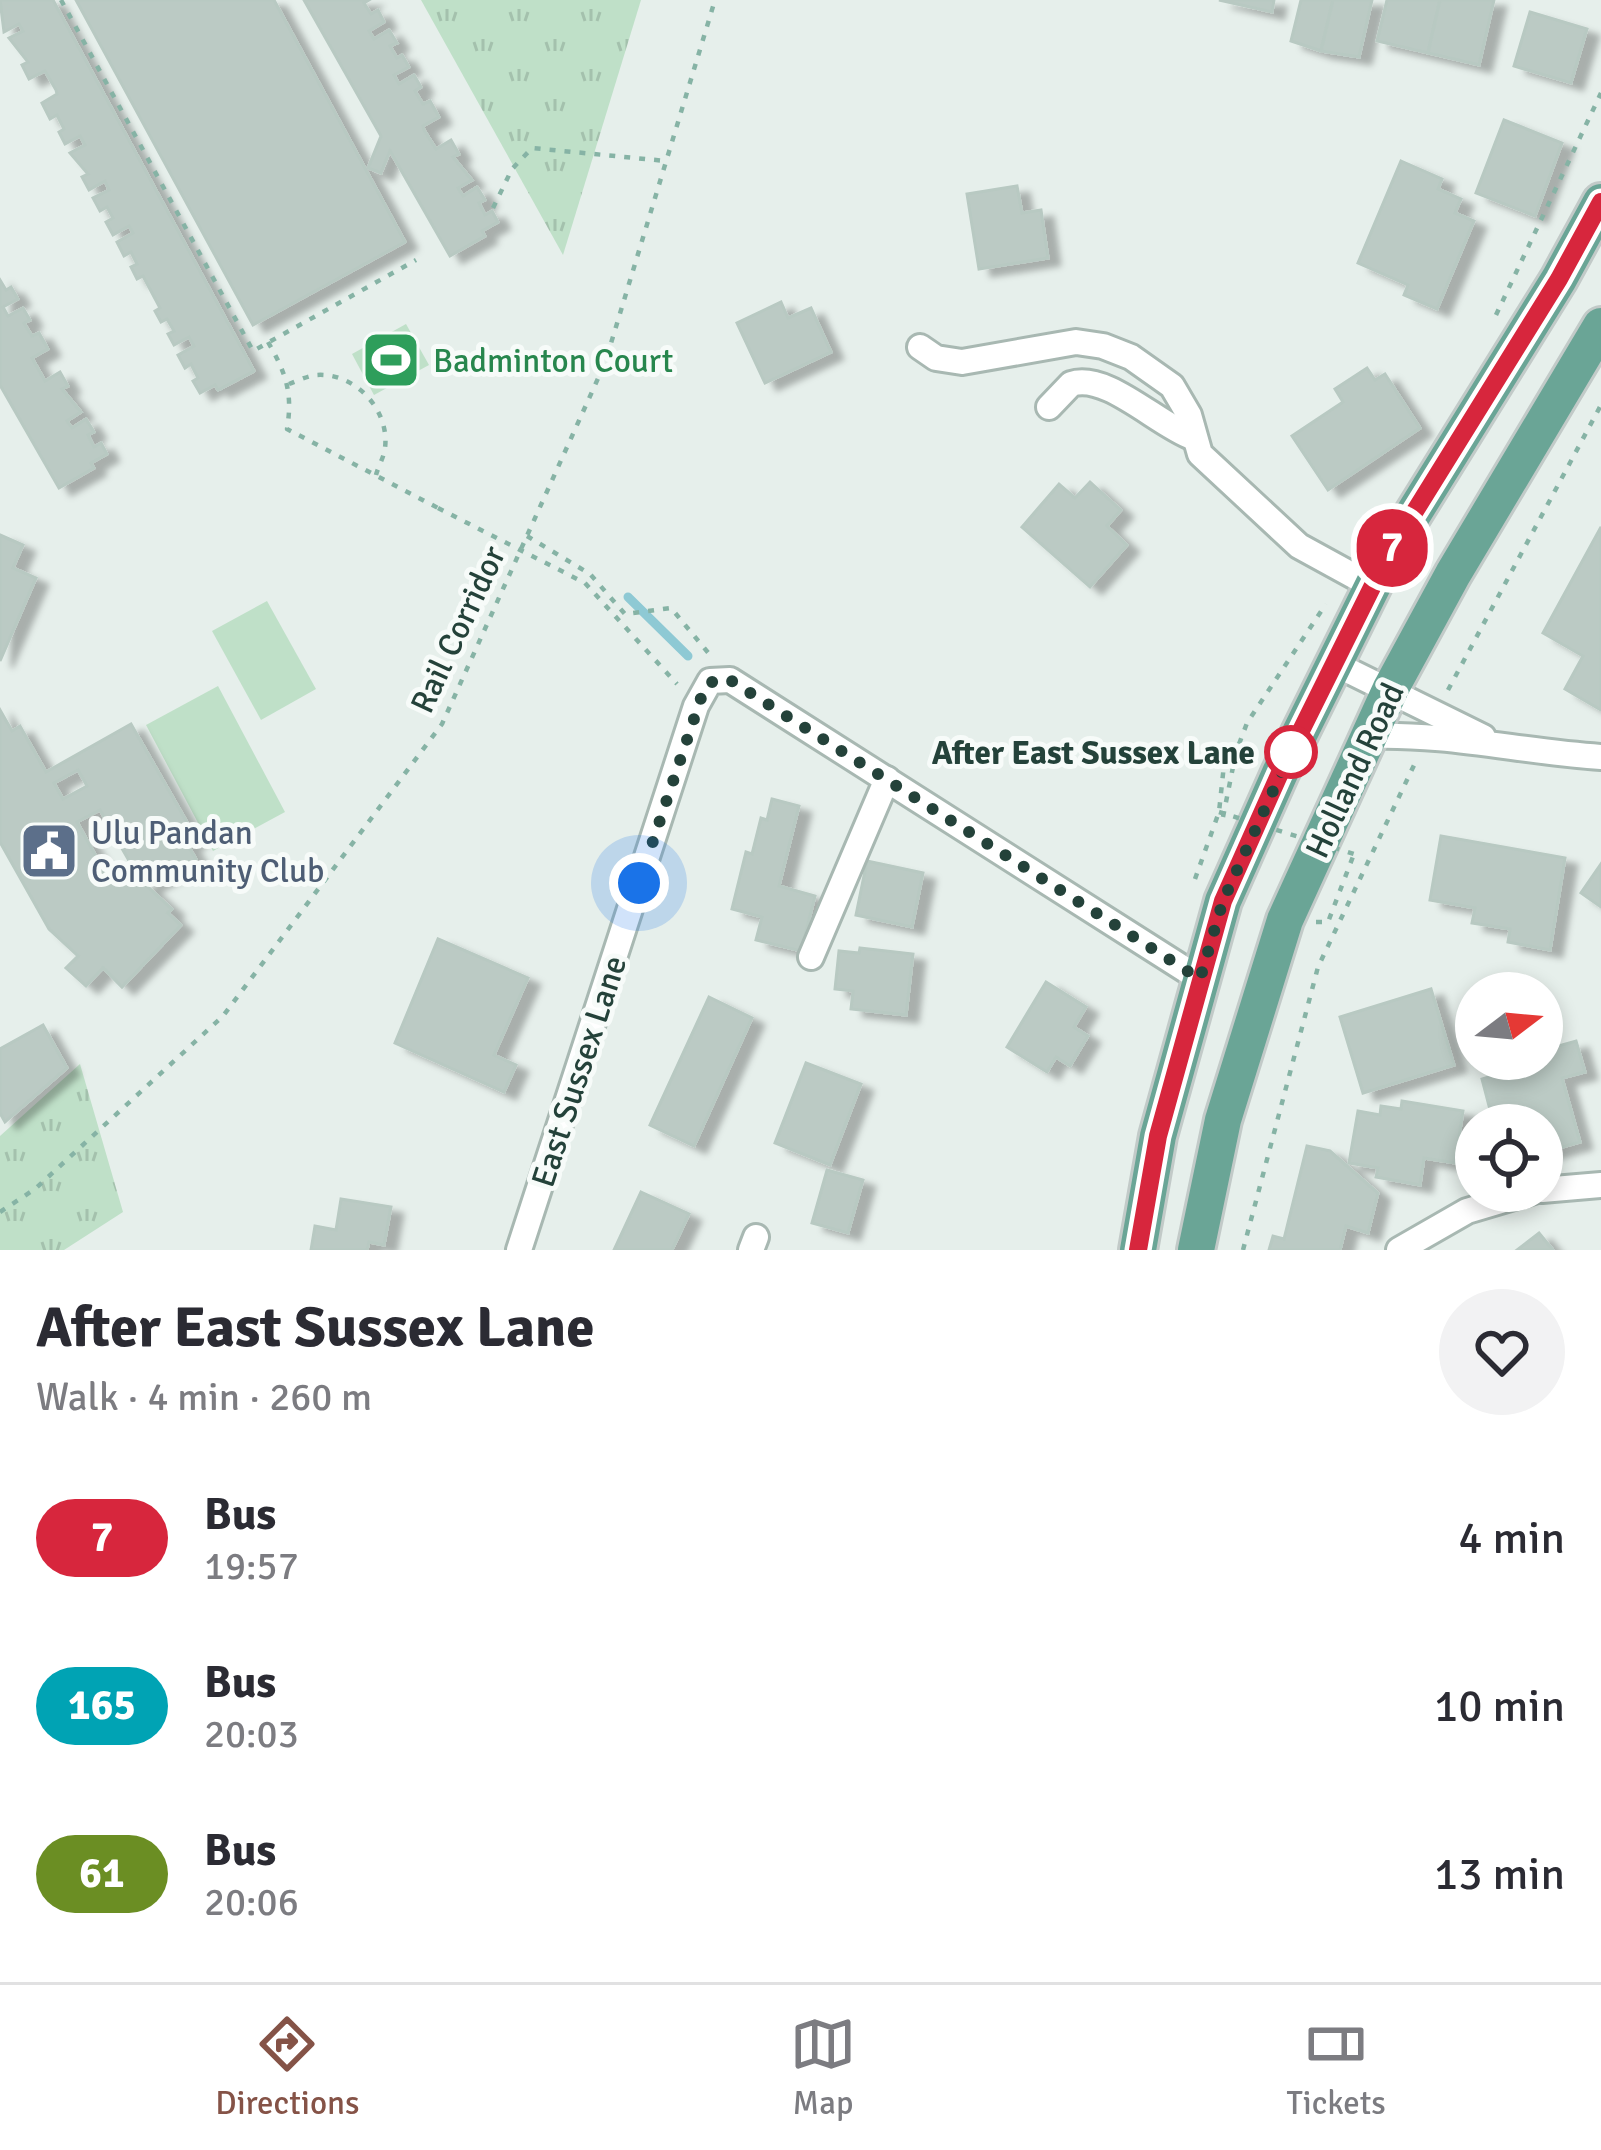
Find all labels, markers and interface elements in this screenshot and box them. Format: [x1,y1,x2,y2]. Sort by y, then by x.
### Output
sports icon: Badminton Court [360,329,422,391]
place label: Badminton Court [433,341,673,382]
line badge: 7 [1353,509,1431,587]
text: 7 [1381,522,1403,573]
street label: Rail Corridor [402,540,515,720]
street label: Holland Road [1297,677,1414,865]
marker: After East Sussex Lane [1266,727,1316,777]
place label: After East Sussex Lane [932,733,1255,774]
place label: Ulu Pandan Community Club [91,813,324,892]
public building icon: Ulu Pandan Community Club [18,820,80,882]
your location [609,853,669,913]
street label: East Sussex Lane [523,951,636,1192]
north arrow [1455,972,1563,1080]
map controls [1455,972,1563,1212]
button: locate [1455,1104,1563,1212]
button: heart [1439,1289,1565,1415]
text: After East Sussex Lane [36,1292,595,1363]
text: Walk · 4 min · 260 m [36,1373,372,1421]
text: Bus [204,1487,276,1542]
text: 4 min [1458,1511,1565,1566]
text: 7 [91,1512,113,1563]
text: 19:57 [204,1542,299,1590]
text: Bus [204,1655,276,1710]
text: 10 min [1434,1679,1565,1734]
text: 165 [68,1680,136,1731]
text: 20:03 [204,1710,299,1758]
text: Bus [204,1823,276,1878]
text: 13 min [1434,1847,1565,1902]
text: 61 [79,1848,125,1899]
text: 20:06 [204,1878,299,1926]
tab: Directions [215,2011,360,2124]
tab: Map [790,2011,856,2124]
tab: Tickets [1287,2011,1386,2124]

